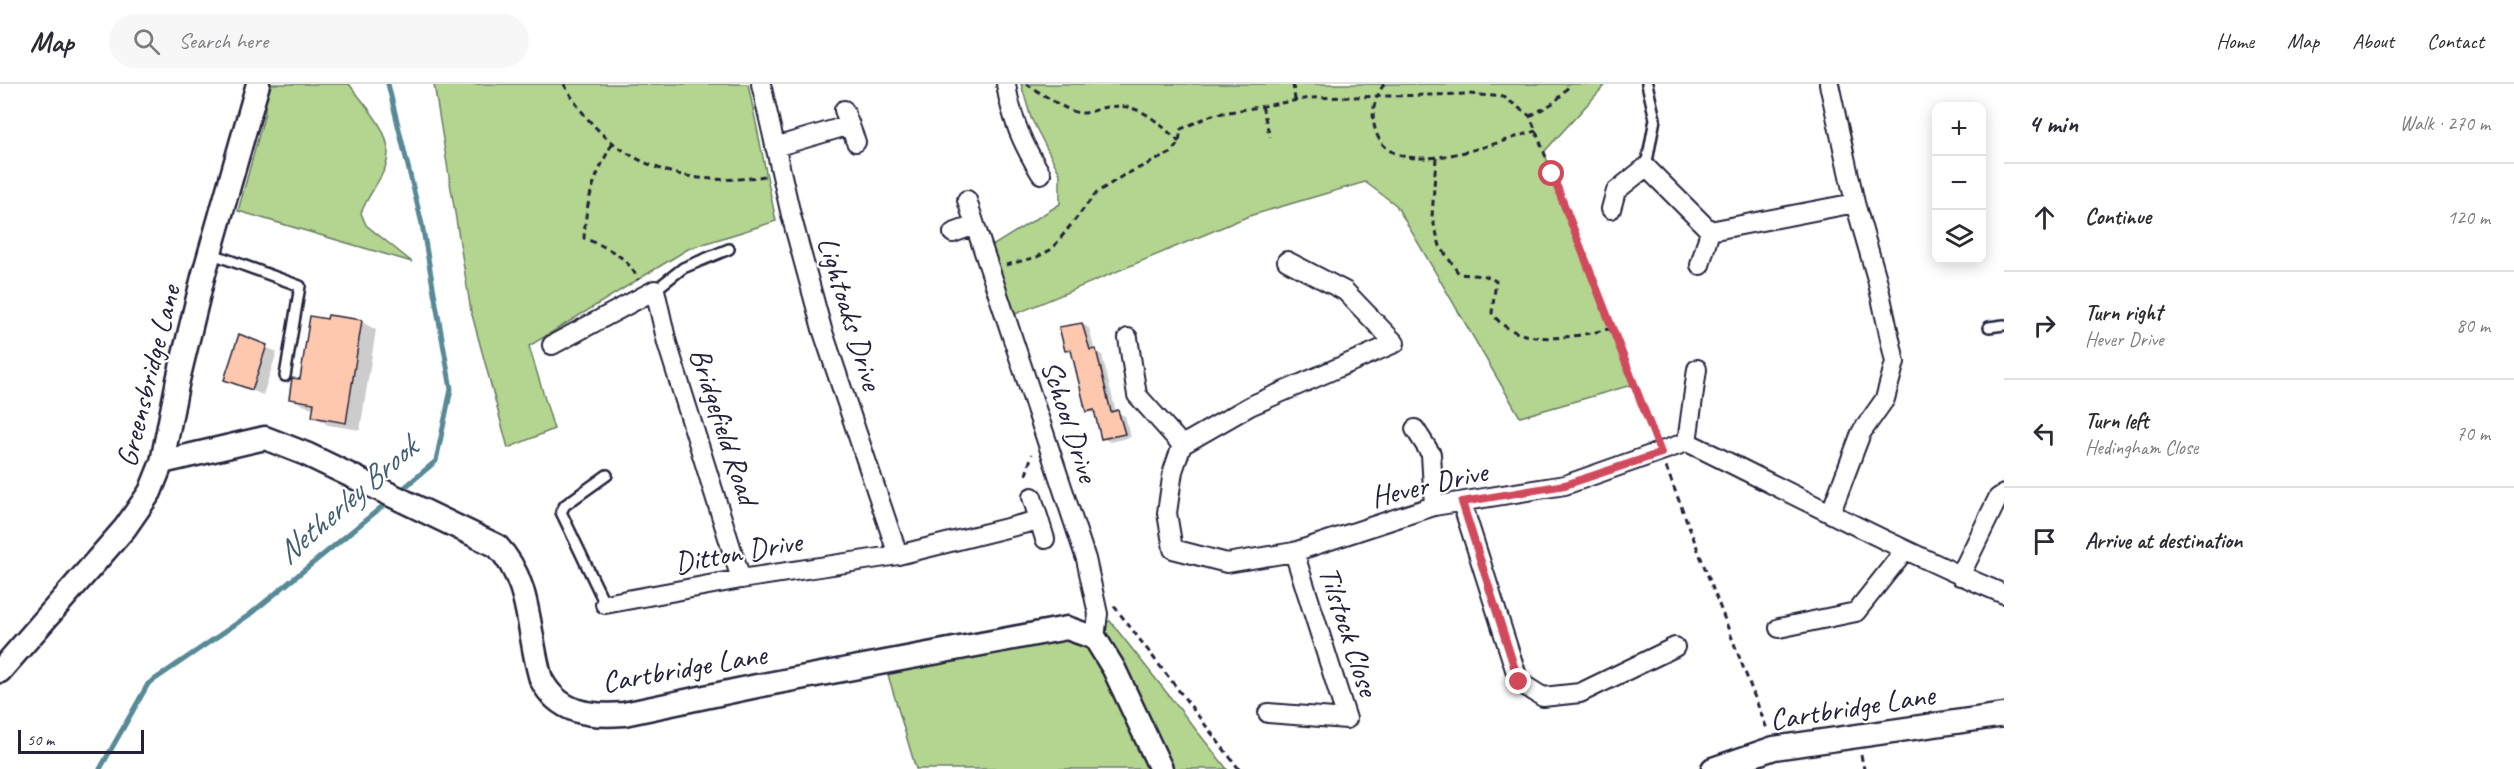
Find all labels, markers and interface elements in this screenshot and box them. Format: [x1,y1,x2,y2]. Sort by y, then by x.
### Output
search box [109,14,529,68]
text: Map [30,24,73,59]
icon: search [130,25,163,58]
text: Search here [178,27,268,55]
text: Home [2216,28,2254,54]
text: Map [2287,28,2319,54]
text: About [2352,28,2394,54]
text: Contact [2427,28,2484,54]
map controls [1932,102,1986,264]
button: + [1932,102,1986,156]
text: 4 min [2028,107,2078,140]
text: Walk · 270 m [2400,111,2490,136]
button: − [1932,156,1986,210]
route start [1538,160,1564,186]
icon: ahead [2028,201,2061,234]
text: Continue [2085,203,2151,231]
text: 120 m [2447,205,2490,230]
button: layers [1932,210,1986,264]
street label: Lightoaks Drive [809,232,892,396]
street label: Greensbridge Lane [107,279,189,471]
text: Turn right [2085,299,2162,327]
icon: right [2028,309,2061,342]
text: 80 m [2456,313,2490,338]
text: Hever Drive [2085,327,2164,352]
street label: Bridgefield Road [681,343,768,513]
street label: School Drive [1033,355,1108,489]
text: Turn left [2085,407,2149,435]
icon: left [2028,417,2061,450]
text: 70 m [2456,421,2490,446]
water label: Netherley Brook [267,424,429,573]
text: Hedingham Close [2085,435,2198,460]
street label: Hever Drive [1367,452,1493,516]
street label: Ditton Drive [672,522,807,582]
icon: arrive [2028,525,2061,558]
text: Arrive at destination [2085,527,2242,555]
street label: Tilstock Close [1310,561,1388,703]
street label: Cartbridge Lane [599,634,771,701]
route end [1505,668,1531,694]
street label: Cartbridge Lane [1767,675,1939,739]
scale bar [18,727,144,754]
text: 50 m [27,730,54,750]

